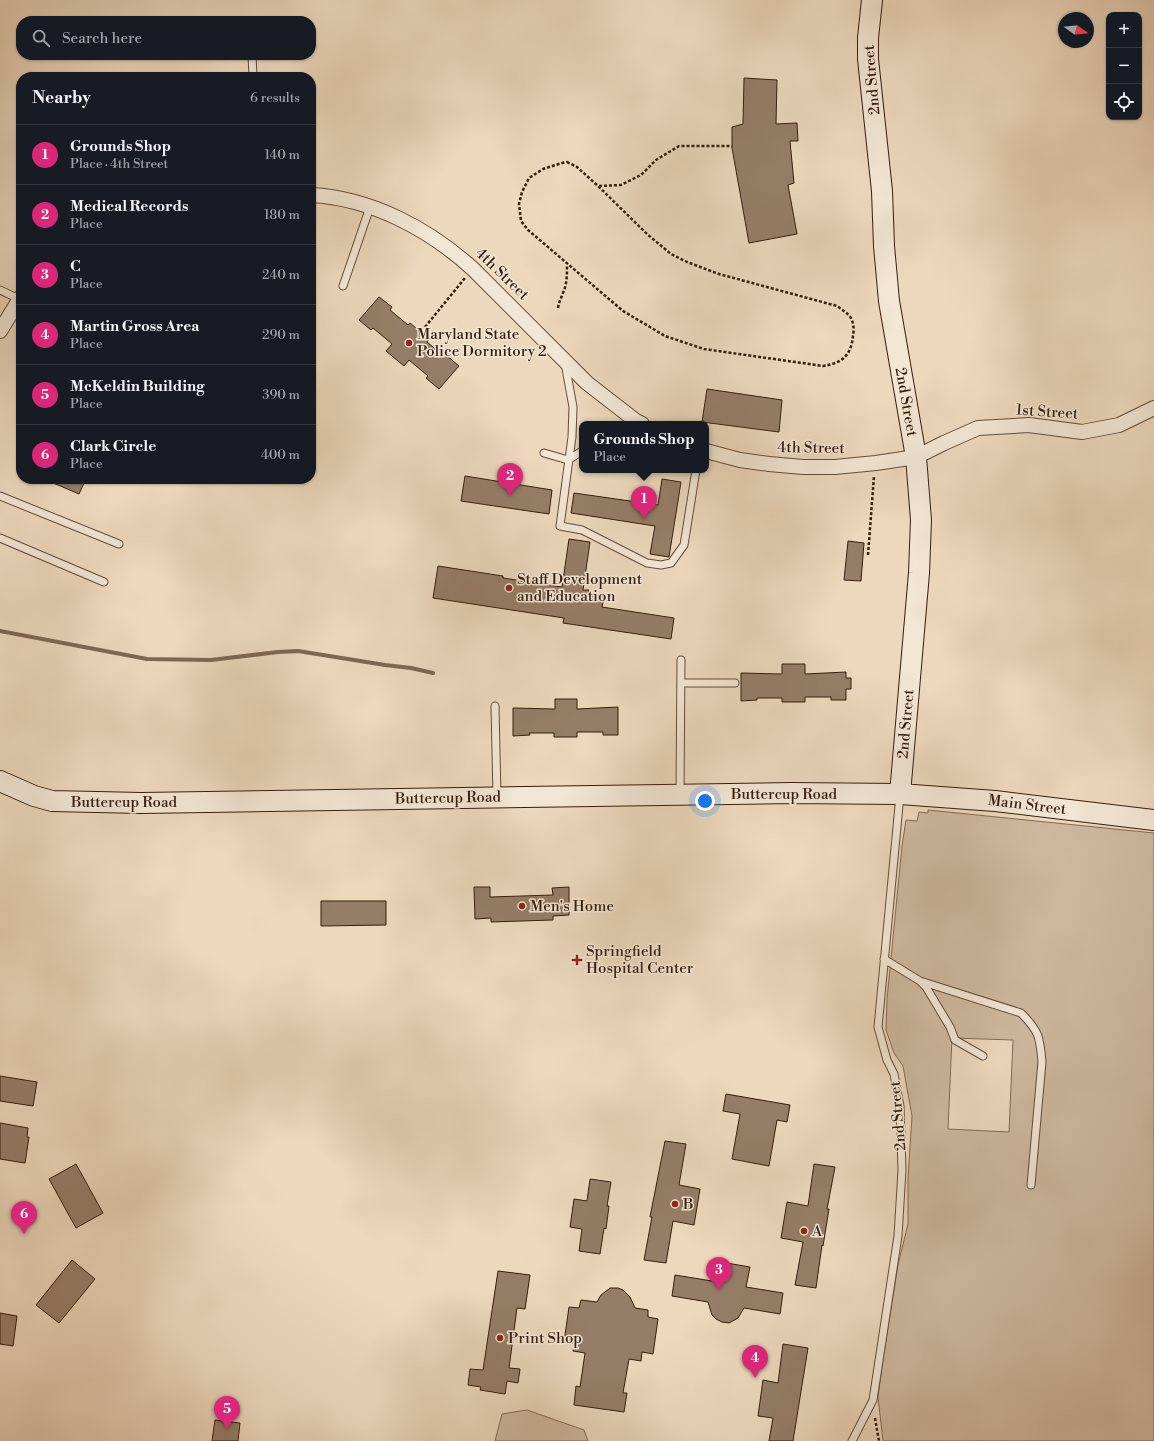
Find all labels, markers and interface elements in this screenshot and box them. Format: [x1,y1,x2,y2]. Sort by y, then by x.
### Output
north arrow [1058,12,1094,48]
map controls [1106,12,1142,120]
button: + [1106,12,1142,48]
search box [16,16,316,60]
icon: search [30,27,52,49]
text: Search here [62,29,142,48]
street label: 2nd Street [859,44,885,116]
button: − [1106,48,1142,84]
button: locate [1106,84,1142,120]
text: Nearby [32,87,91,109]
text: 6 results [250,90,300,106]
text: Grounds Shop [70,137,171,156]
text: 1 [42,147,48,163]
text: 140 m [264,147,300,163]
text: Place · 4th Street [70,156,168,172]
text: Medical Records [70,197,188,216]
text: 2 [41,207,49,223]
text: 180 m [264,207,300,223]
text: Place [70,216,102,232]
street label: 4th Street [471,244,533,305]
text: C [70,257,81,276]
text: 3 [41,267,49,283]
text: 240 m [262,267,300,283]
text: Place [70,276,102,292]
text: Martin Gross Area [70,317,199,336]
place label: Maryland State Police Dormitory 2 [417,325,547,361]
text: 4 [41,327,49,343]
text: 290 m [262,327,300,343]
text: Place [70,336,102,352]
marker: Maryland State Police Dormitory 2 [404,338,414,348]
street label: 2nd Street [891,366,922,439]
text: McKeldin Building [70,377,205,396]
text: 5 [41,387,49,403]
text: 390 m [262,387,300,403]
text: Place [70,396,102,412]
street label: 1st Street [1015,400,1079,424]
popup [579,421,709,473]
text: Grounds Shop [593,430,695,449]
text: Clark Circle [70,437,156,456]
street label: 4th Street [777,438,845,458]
text: 6 [41,447,49,463]
text: 400 m [261,447,300,463]
text: Place [593,449,626,465]
text: Place [70,456,102,472]
pin: 2 [497,463,523,496]
pin: 1 [631,486,657,519]
place label: Staff Development and Education [517,570,643,606]
marker: Staff Development and Education [504,583,514,593]
street label: 2nd Street [893,688,919,760]
street label: Buttercup Road [730,785,838,804]
street label: Buttercup Road [394,788,502,808]
your location [695,791,715,811]
street label: Main Street [987,791,1068,819]
street label: Buttercup Road [70,793,178,812]
place label: Men's Home [530,897,614,916]
marker: Men's Home [517,901,527,911]
place label: Springfield Hospital Center [586,942,694,978]
marker: Springfield Hospital Center [571,954,583,966]
street label: 2nd Street [885,1080,911,1152]
place label: B [682,1195,694,1214]
marker: B [670,1199,680,1209]
pin: 6 [11,1201,37,1234]
place label: A [811,1222,823,1241]
marker: A [799,1226,809,1236]
pin: 3 [706,1257,732,1290]
place label: Print Shop [508,1329,582,1348]
marker: Print Shop [495,1333,505,1343]
pin: 4 [742,1345,768,1378]
pin: 5 [214,1396,240,1429]

